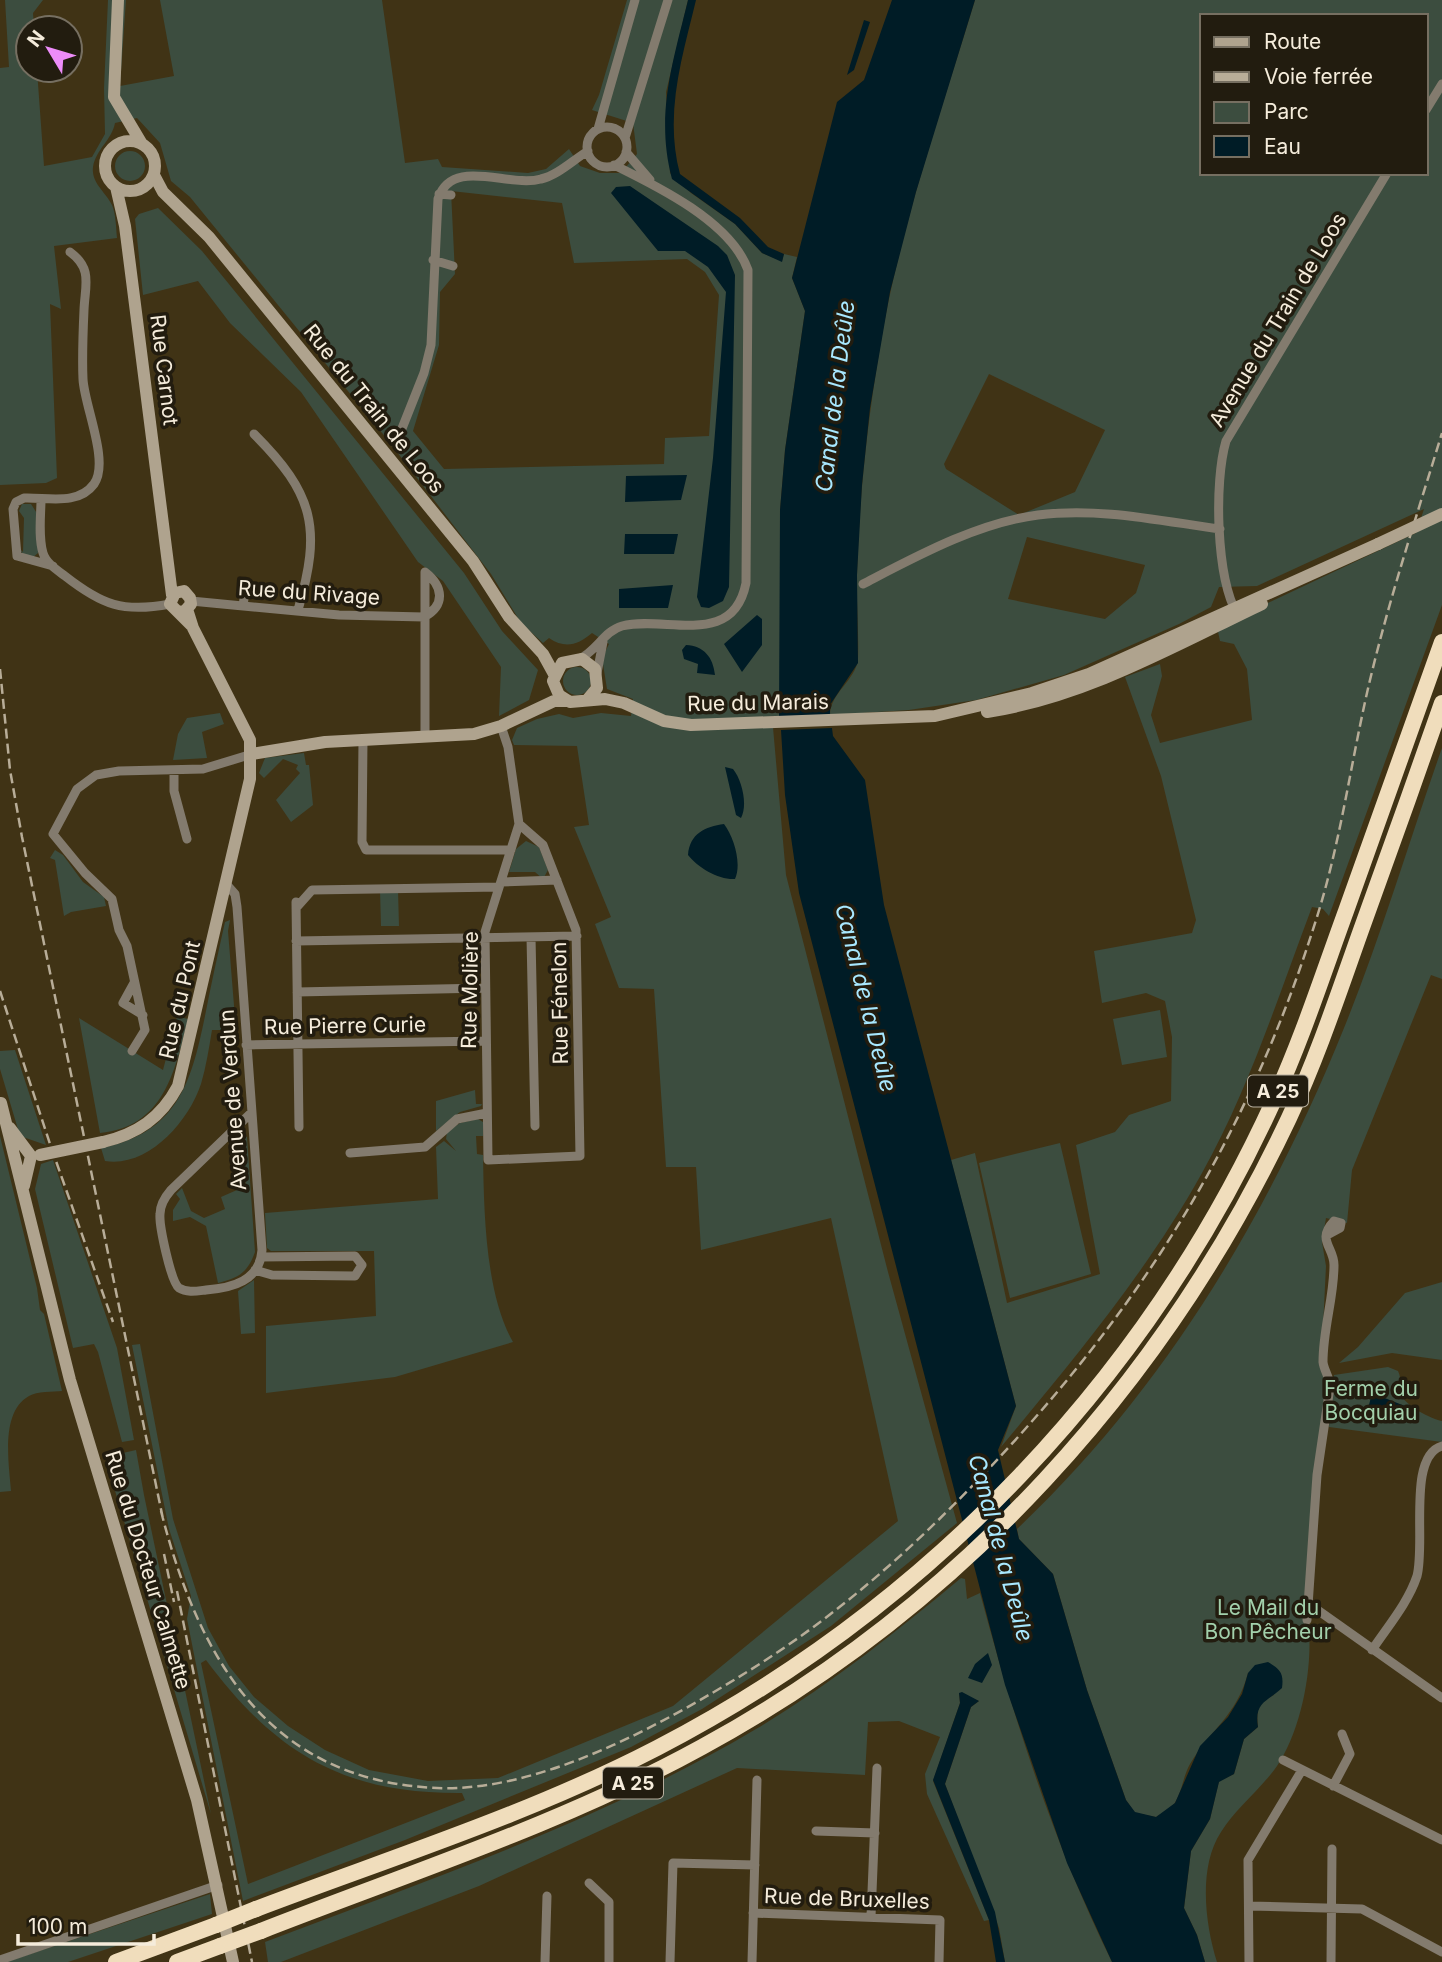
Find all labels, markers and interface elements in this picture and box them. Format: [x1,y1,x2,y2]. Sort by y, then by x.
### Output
north arrow [14,14,84,84]
legend [1200,14,1428,175]
text: N [22,26,50,52]
text: Route [1264,29,1321,54]
text: Voie ferrée [1264,64,1373,89]
text: Parc [1264,99,1309,124]
text: Eau [1264,134,1301,159]
street label: Avenue du Train de Loos [1204,208,1351,431]
water label: Canal de la Deûle [809,299,861,493]
street label: Rue Carnot [145,313,184,427]
street label: Rue du Train de Loos [299,319,450,498]
street label: Rue du Rivage [237,575,381,610]
street label: Rue du Marais [687,689,829,716]
water label: Canal de la Deûle [829,901,903,1095]
street label: Rue Molière [456,931,483,1049]
street label: Rue du Pont [154,938,205,1061]
street label: Rue Fénelon [546,941,573,1065]
street label: Avenue de Verdun [214,1009,251,1191]
street label: Rue Pierre Curie [264,1012,426,1039]
road number: A 25 [1248,1076,1308,1106]
park label: Ferme du Bocquiau [1324,1376,1418,1425]
street label: Rue du Docteur Calmette [100,1447,197,1692]
water label: Canal de la Deûle [963,1451,1039,1645]
park label: Le Mail du Bon Pêcheur [1204,1595,1332,1644]
road number: A 25 [603,1768,663,1798]
street label: Rue de Bruxelles [764,1883,930,1914]
scale bar [18,1902,154,1946]
text: 100 m [28,1914,87,1939]

